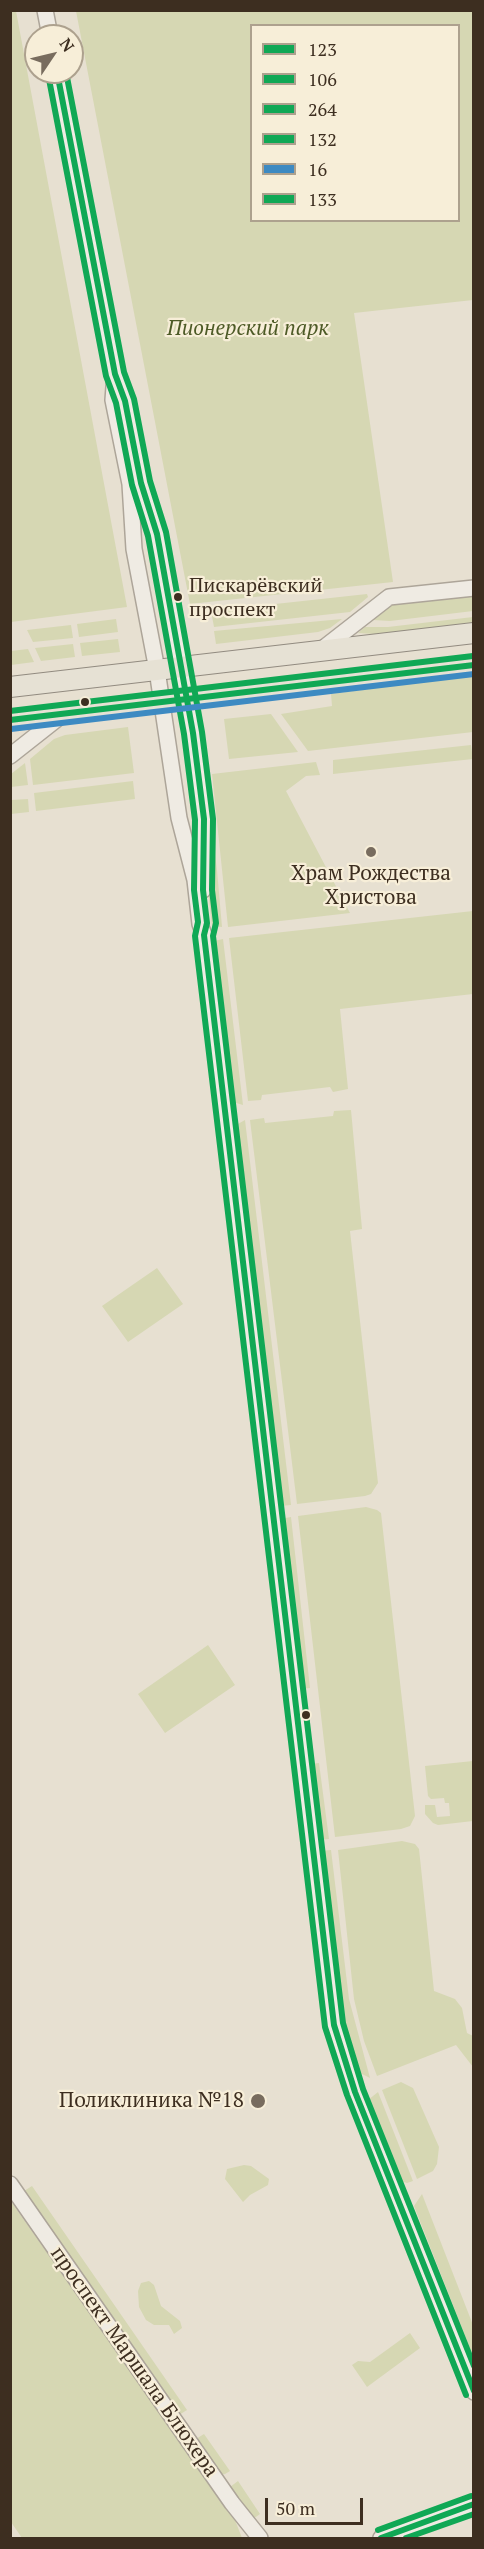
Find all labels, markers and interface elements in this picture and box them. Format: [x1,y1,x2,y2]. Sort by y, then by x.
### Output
north arrow [24,24,84,84]
legend [250,24,460,222]
text: N [55,34,80,56]
text: 123 [308,37,337,61]
text: 106 [308,67,337,91]
text: 264 [308,97,337,121]
text: 132 [308,127,337,151]
text: 16 [308,157,327,181]
text: 133 [308,187,337,211]
park label: Пионерский парк [167,316,329,342]
place label: Пискарёвский проспект [189,574,322,621]
marker: Пискарёвский проспект [172,591,184,603]
unlabelled marker [79,696,91,708]
marker: Храм Рождества Христова [364,845,378,859]
place label: Храм Рождества Христова [291,861,451,911]
unlabelled marker [300,1709,312,1721]
place label: Поликлиника №18 [59,2088,244,2114]
marker: Поликлиника №18 [249,2092,267,2110]
street label: проспект Маршала Блюхера [45,2242,223,2482]
scale bar [268,2486,366,2524]
text: 50 m [276,2496,315,2520]

